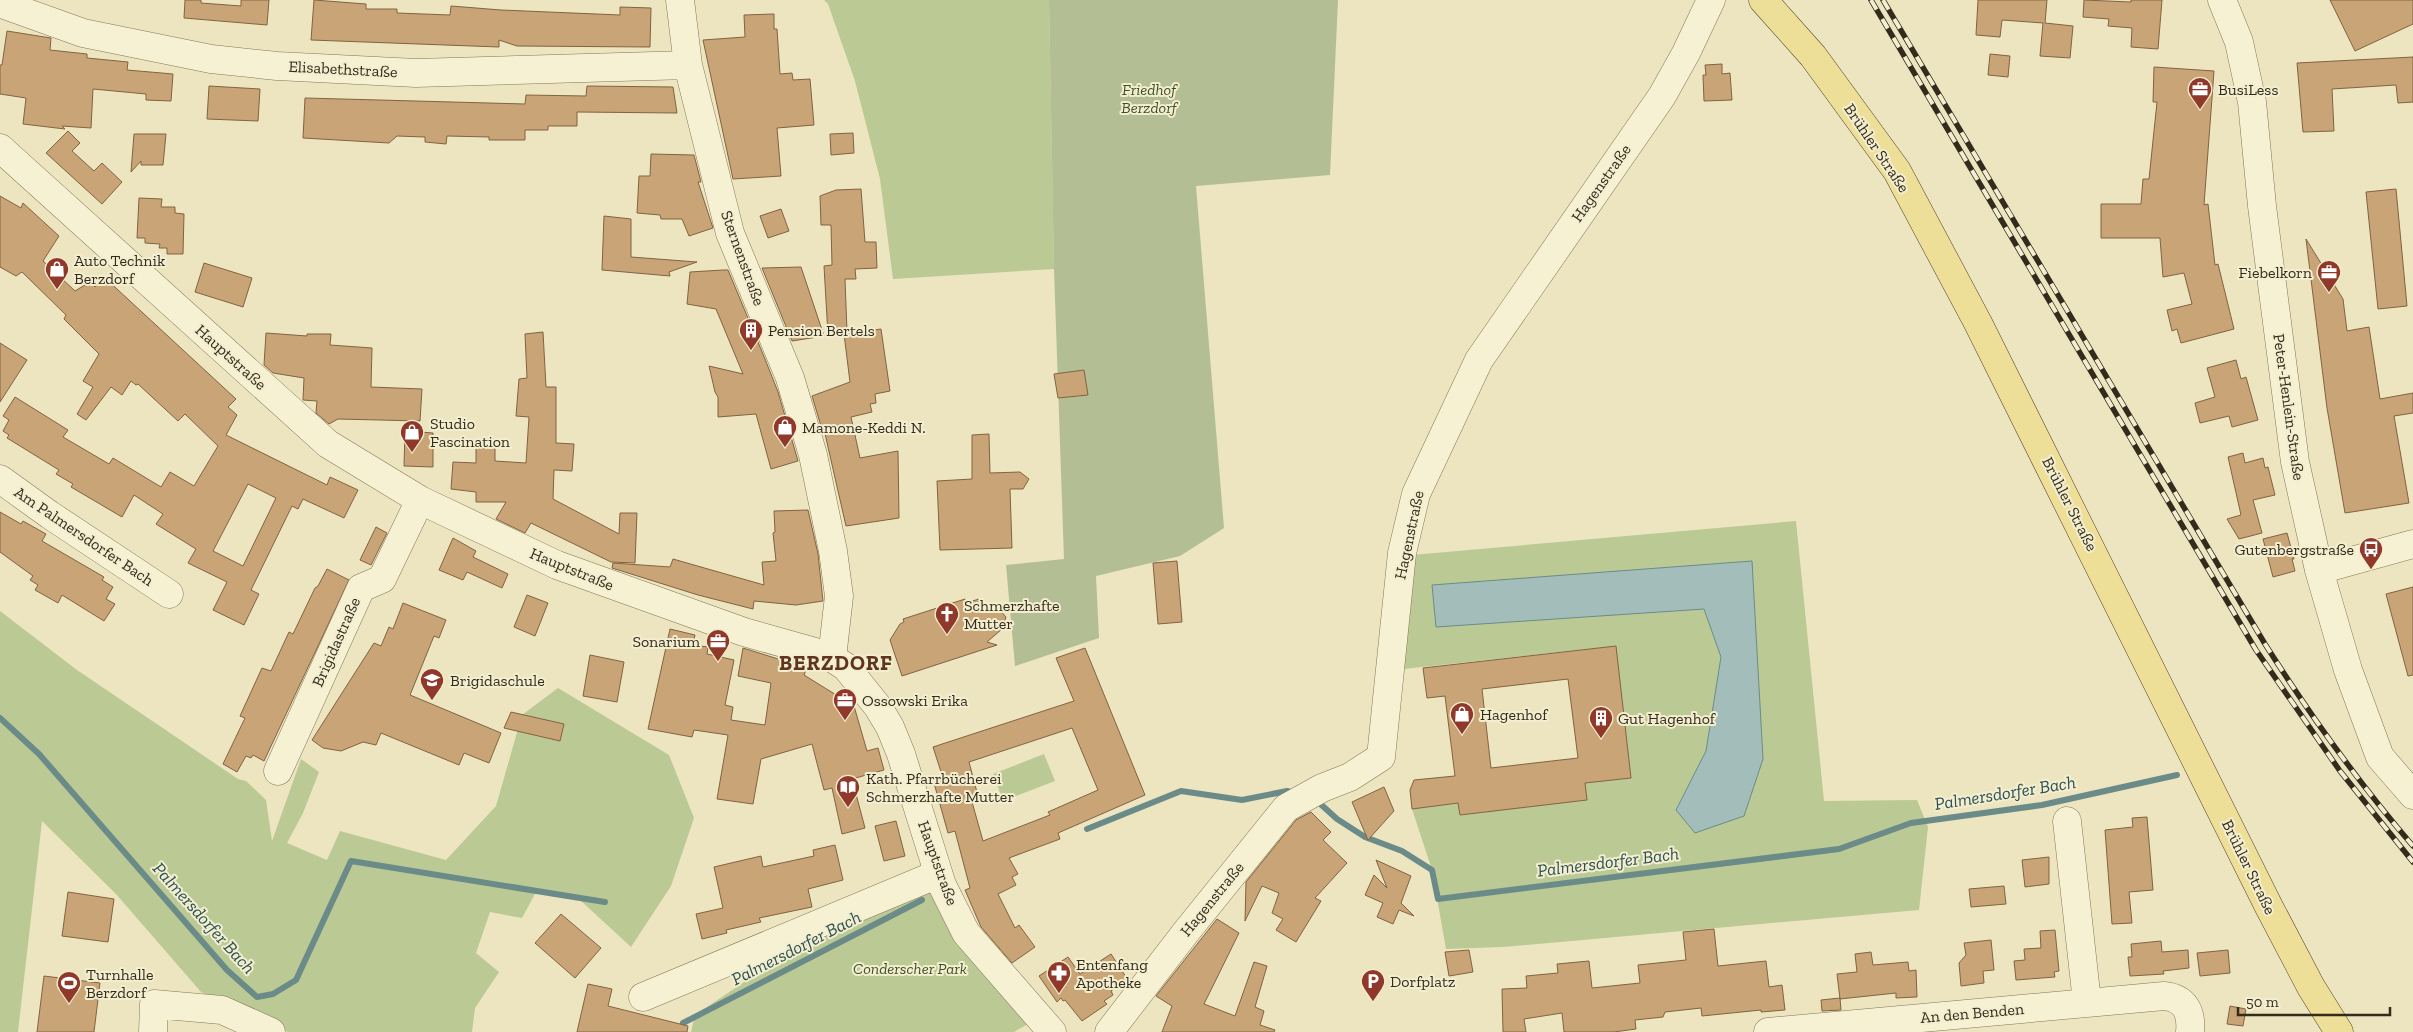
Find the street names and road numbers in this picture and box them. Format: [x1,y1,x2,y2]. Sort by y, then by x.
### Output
street label: Elisabethstraße [288,57,398,81]
street label: Brühler Straße [1840,100,1914,196]
street label: Hagenstraße [1567,141,1635,225]
street label: Sternenstraße [717,208,769,308]
street label: Hauptstraße [192,320,270,394]
street label: Peter-Henlein-Straße [2269,333,2309,481]
street label: Brühler Straße [2038,454,2102,554]
street label: Am Palmersdorfer Bach [11,482,157,590]
street label: Hagenstraße [1390,489,1428,581]
street label: Hauptstraße [527,544,617,594]
street label: Brigidastraße [308,594,364,690]
street label: Brühler Straße [2218,817,2280,917]
street label: Hauptstraße [914,818,962,908]
street label: Hagenstraße [1176,858,1248,940]
street label: An den Benden [1919,999,2026,1027]

